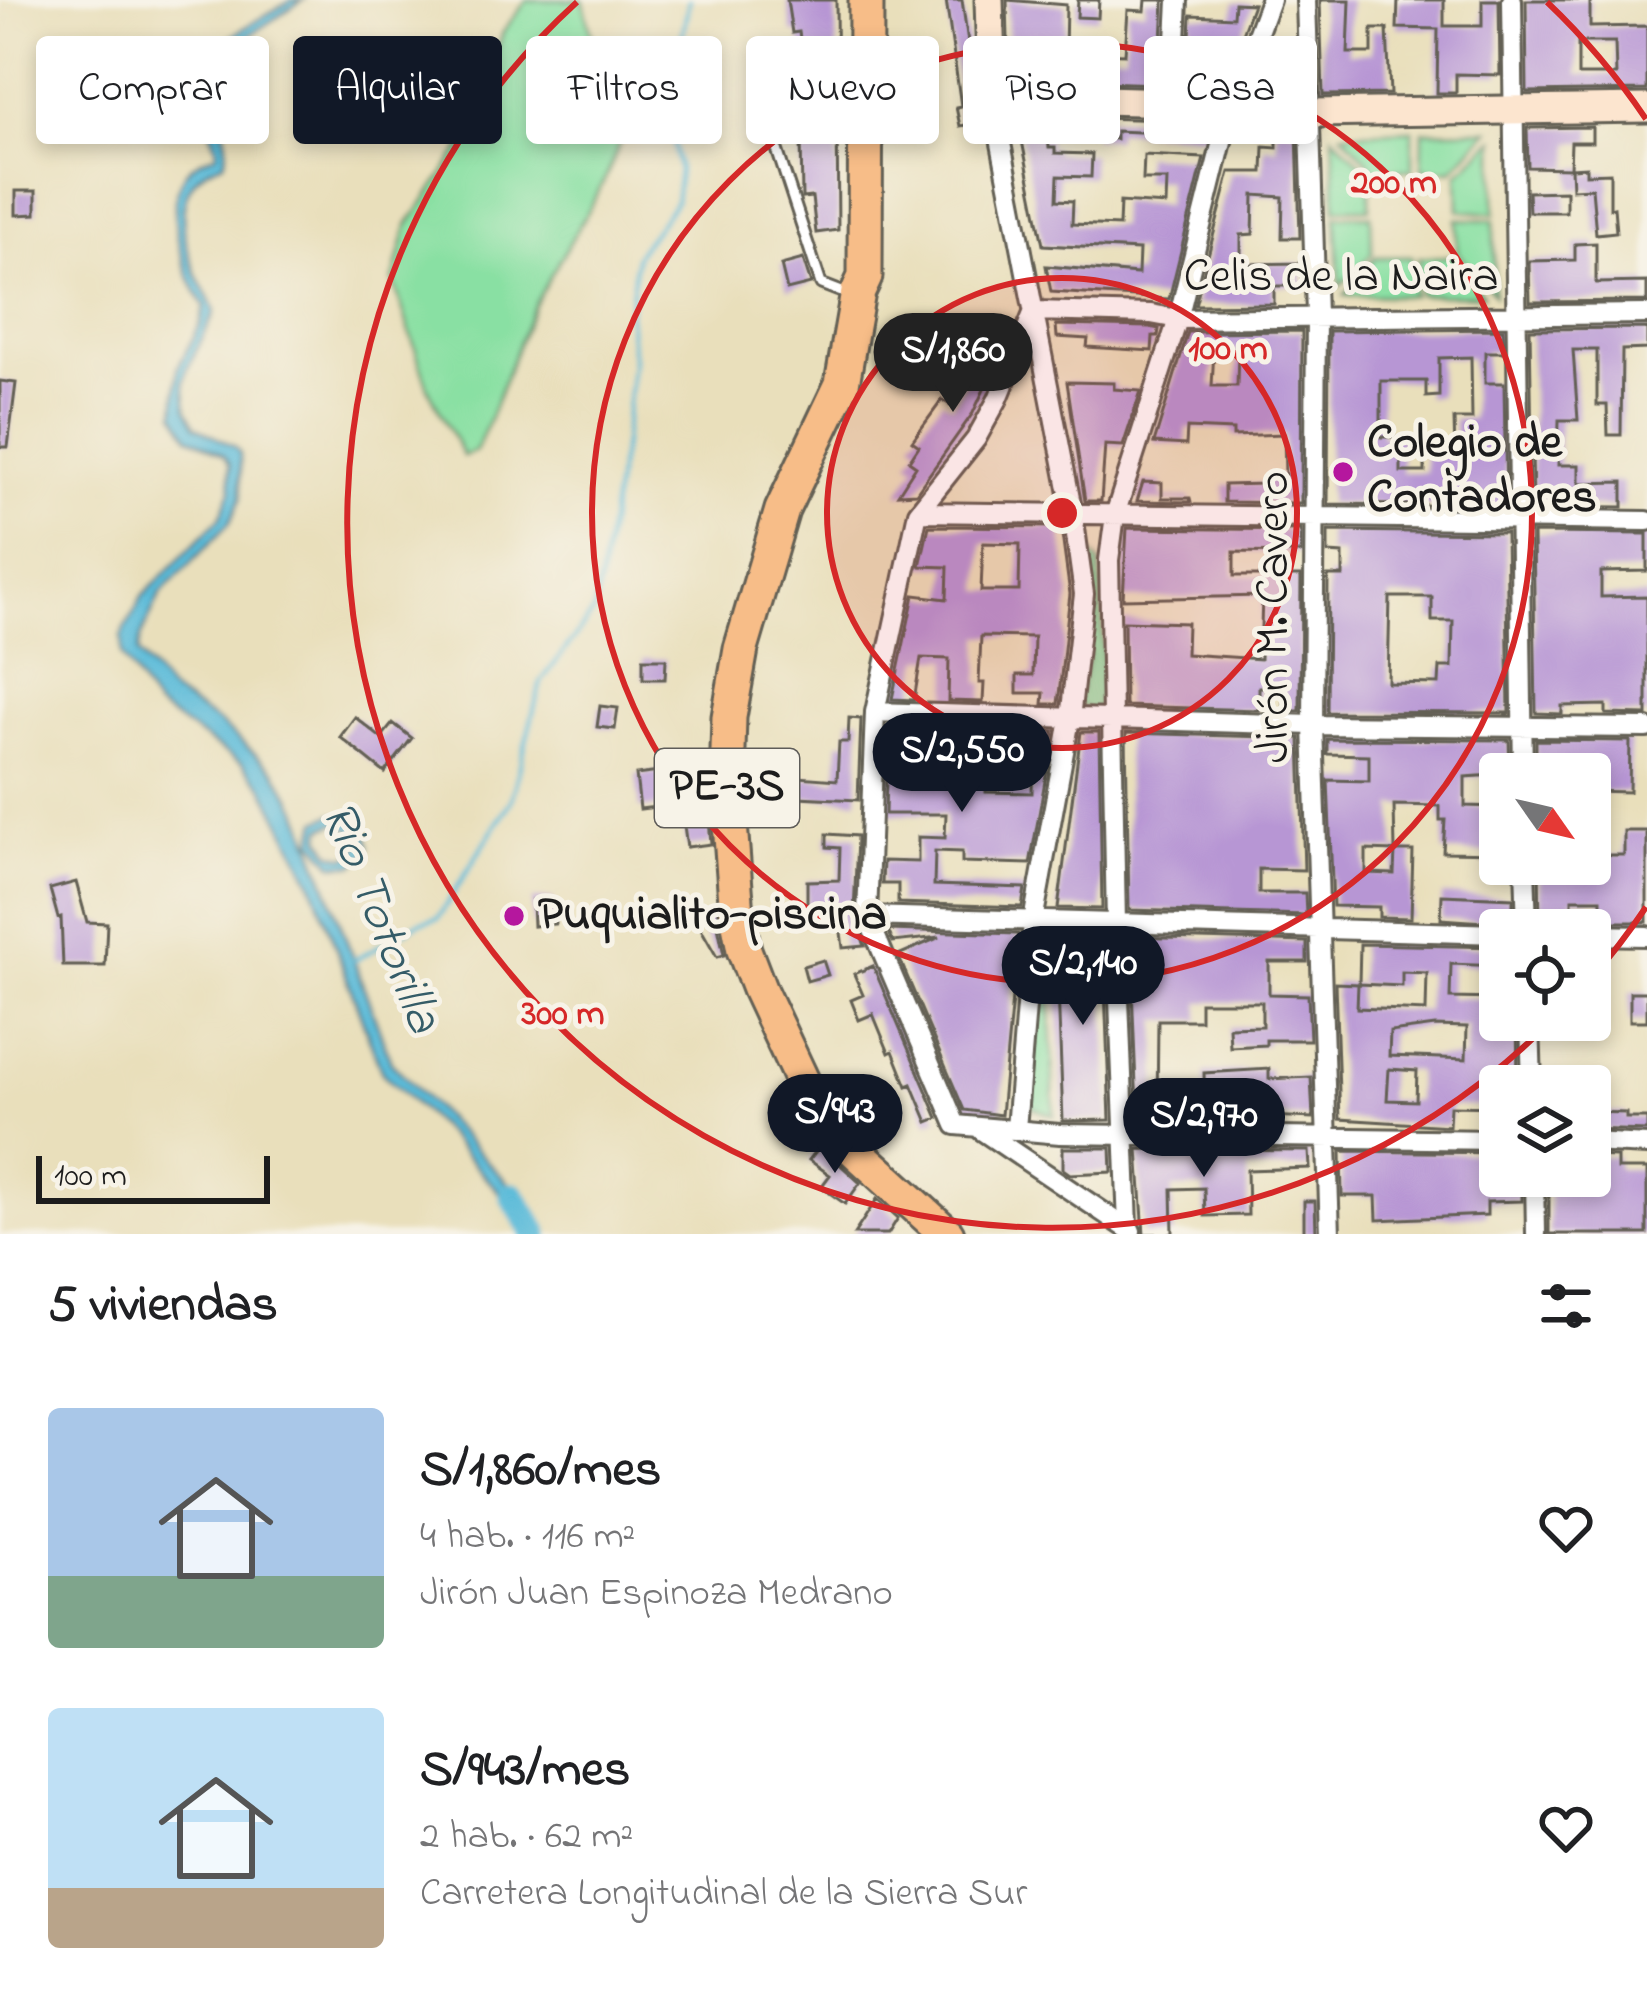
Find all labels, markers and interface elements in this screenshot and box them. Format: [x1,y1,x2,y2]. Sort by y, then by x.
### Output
chip: Comprar [36,36,269,144]
chip: Alquilar [293,36,502,144]
chip: Filtros [526,36,722,144]
chip: Nuevo [746,36,939,144]
chip: Piso [963,36,1120,144]
chip: Casa [1144,36,1317,144]
text: 200 m [1350,158,1437,211]
street label: Celis de la Naira [1183,243,1499,313]
pin: S/1,860 [842,313,1064,415]
text: S/1,860 [901,323,1005,380]
text: 100 m [1188,324,1268,377]
place label: Colegio de Contadores [1367,409,1597,534]
marker: Colegio de Contadores [1330,459,1356,485]
street label: Jirón M. Cavero [1240,471,1310,763]
centre of rings [1041,492,1083,534]
pin: S/2,550 [851,713,1073,815]
text: S/2,550 [900,723,1024,780]
road number: PE-3S [655,749,799,827]
north arrow [1479,753,1611,885]
map controls [1479,753,1611,1197]
water label: Rio Totorilla [299,791,460,1046]
place label: Puquialito-piscina [538,881,887,951]
marker: Puquialito-piscina [501,903,527,929]
button: locate [1479,909,1611,1041]
pin: S/2,140 [972,926,1194,1028]
text: S/2,140 [1029,936,1137,993]
text: 300 m [521,989,605,1042]
button: layers [1479,1065,1611,1197]
pin: S/943 [751,1074,919,1176]
pin: S/2,970 [1093,1078,1315,1180]
text: S/943 [794,1084,876,1141]
text: S/2,970 [1150,1088,1258,1145]
scale bar [36,1150,270,1203]
text: 100 m [54,1153,127,1201]
text: 5 viviendas [48,1269,278,1344]
icon: filters [1533,1273,1599,1339]
text: S/1,860/mes [420,1434,661,1509]
icon: home [144,1456,288,1600]
icon: heart [1533,1495,1599,1561]
text: 4 hab. · 116 m² [420,1509,635,1566]
text: Jirón Juan Espinoza Medrano [420,1566,893,1623]
text: S/943/mes [420,1734,630,1809]
icon: home [144,1756,288,1900]
icon: heart [1533,1795,1599,1861]
text: 2 hab. · 62 m² [420,1809,633,1866]
text: Carretera Longitudinal de la Sierra Sur [420,1866,1027,1923]

